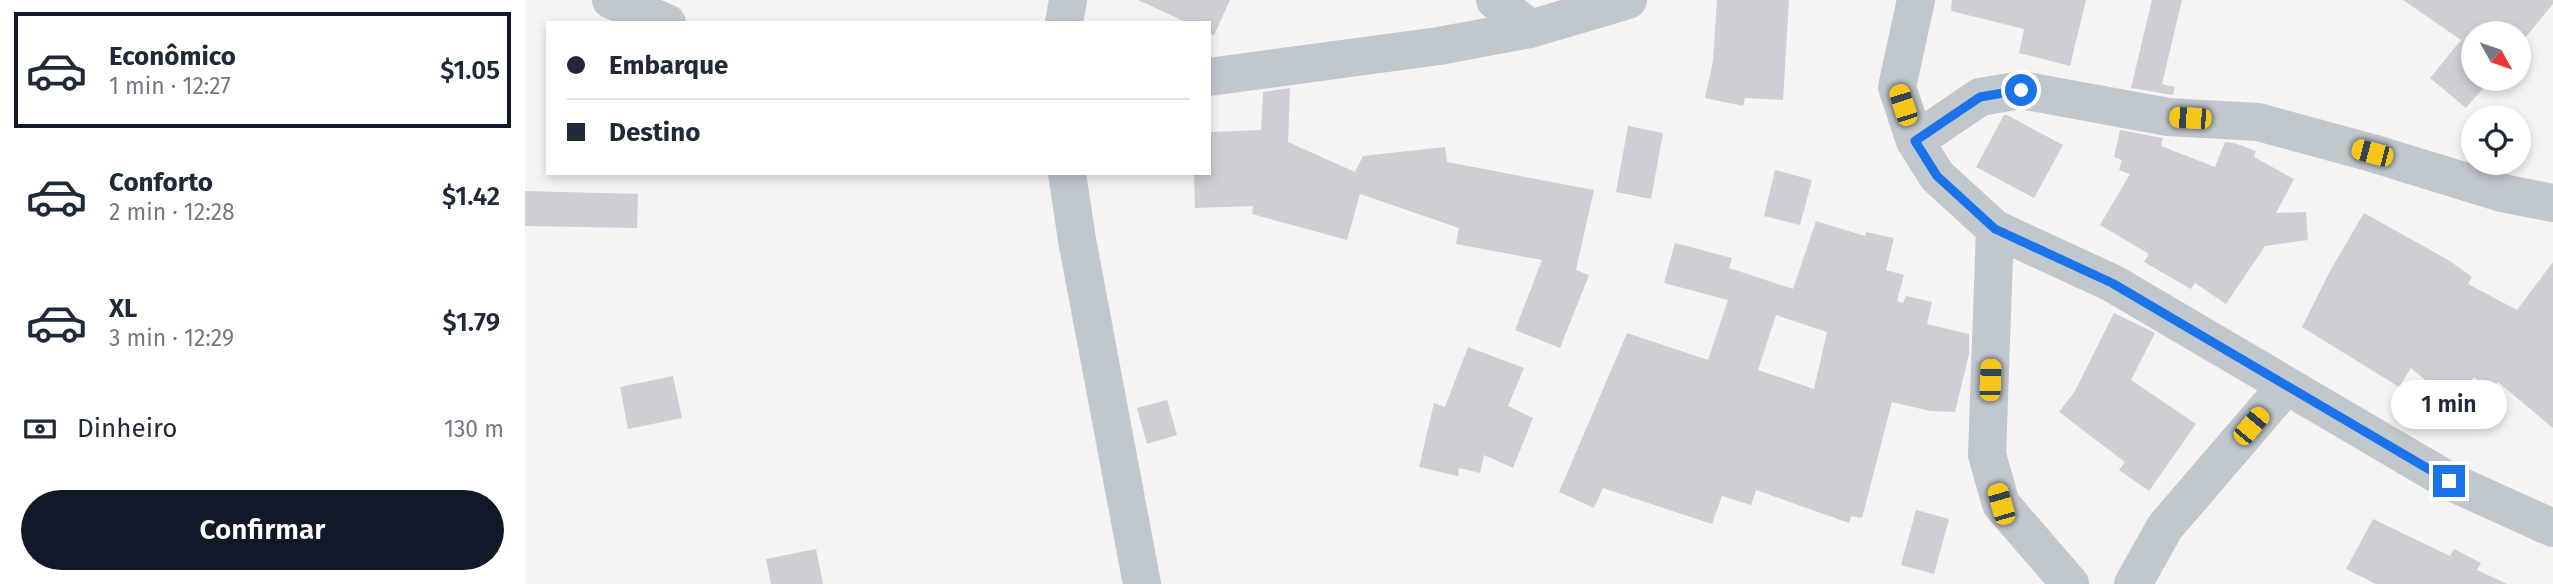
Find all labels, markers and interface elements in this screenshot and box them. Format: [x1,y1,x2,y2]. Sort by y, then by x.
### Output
north arrow [2461,21,2531,91]
map controls [2461,21,2531,175]
icon: car [25,39,88,102]
text: Econômico [109,41,236,72]
text: Embarque [609,50,728,81]
text: $1.05 [440,55,500,86]
text: 1 min · 12:27 [109,72,231,100]
route start [2005,74,2037,106]
car [1887,82,1920,128]
button: locate [2461,105,2531,175]
car [2169,106,2212,130]
text: Destino [609,117,700,148]
car [2349,137,2396,169]
icon: car [25,165,88,228]
text: Conforto [109,167,213,198]
text: $1.42 [442,181,500,212]
text: 2 min · 12:28 [109,198,235,226]
icon: car [25,291,88,354]
text: XL [109,293,137,324]
text: $1.79 [443,307,500,338]
text: 3 min · 12:29 [109,324,234,352]
car [1979,359,2002,401]
callout: 1 min [2391,379,2507,428]
text: 1 min [2421,390,2477,418]
car [2230,403,2273,449]
icon: cash [21,410,59,448]
text: Dinheiro [77,413,178,444]
text: 130 m [444,415,504,443]
route end [2433,465,2465,497]
car [1986,481,2017,527]
button: Confirmar [21,490,504,570]

